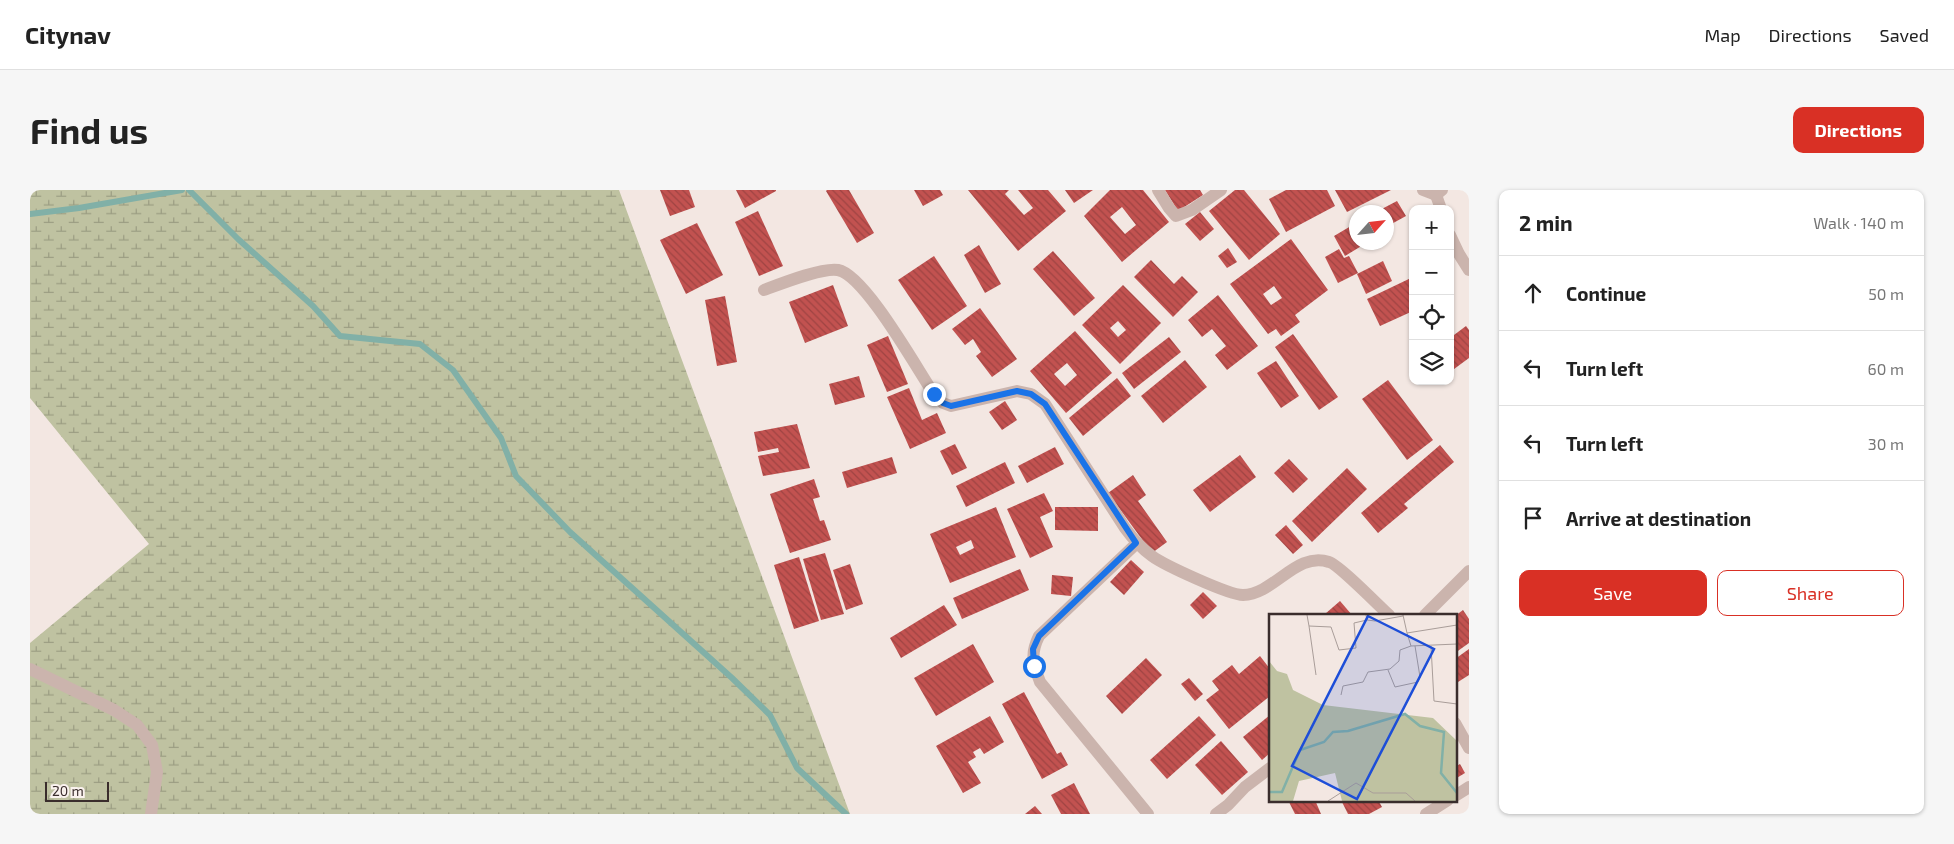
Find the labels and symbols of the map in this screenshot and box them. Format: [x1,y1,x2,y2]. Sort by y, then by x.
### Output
north arrow [1349,205,1394,250]
route end [923,383,946,406]
inset map [1269,614,1456,802]
route start [1023,655,1046,678]
scale bar [45,779,109,802]

